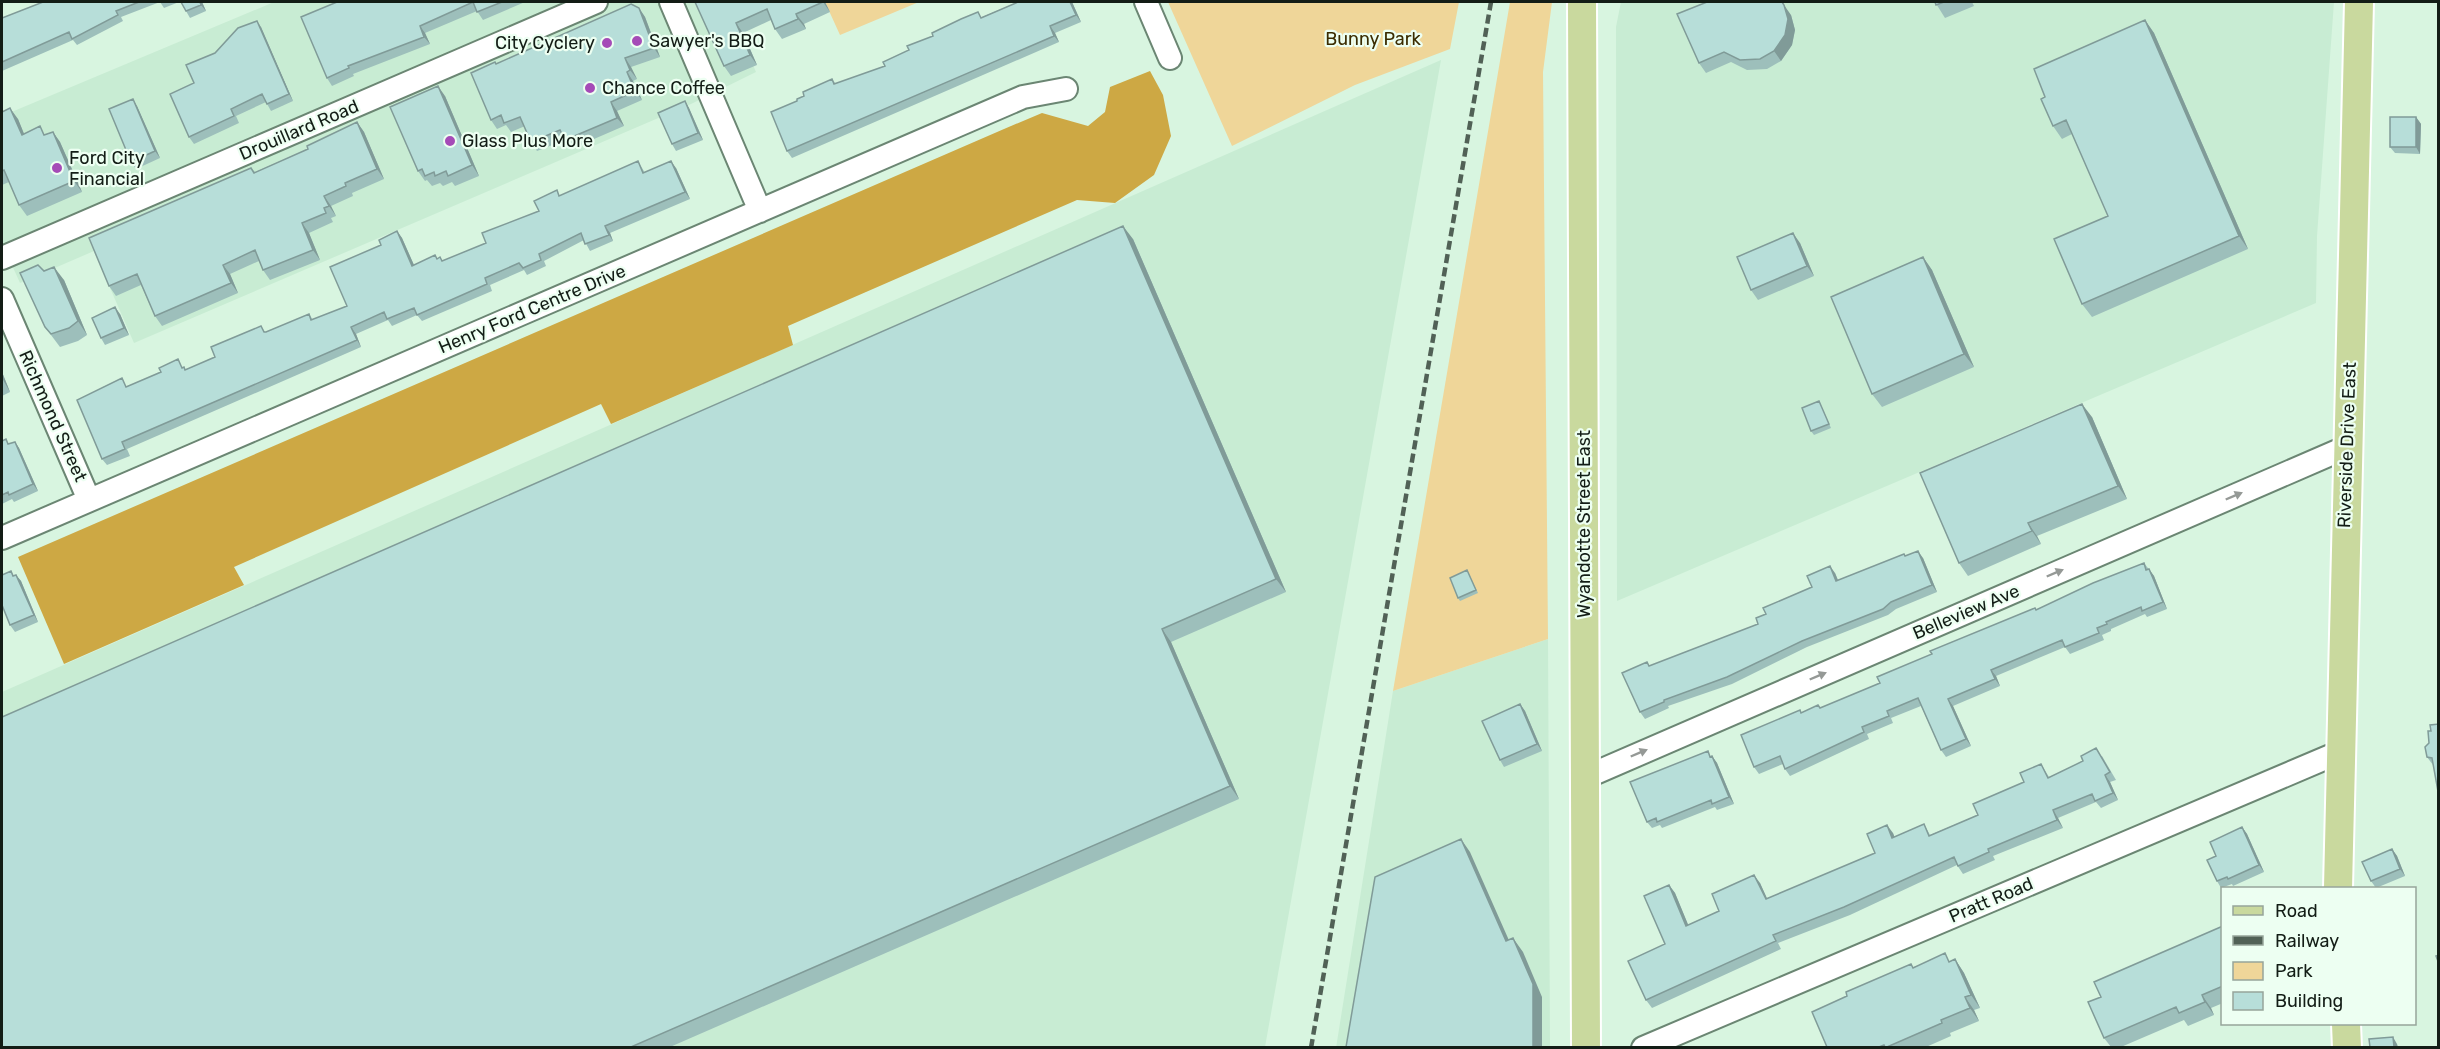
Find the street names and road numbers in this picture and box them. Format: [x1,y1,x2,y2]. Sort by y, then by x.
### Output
street label: Drouillard Road [236,95,362,165]
street label: Henry Ford Centre Drive [435,260,629,358]
street label: Richmond Street [14,347,92,485]
street label: Riverside Drive East [2333,362,2361,528]
street label: Wyandotte Street East [1573,430,1595,618]
street label: Belleview Ave [1909,580,2023,644]
street label: Pratt Road [1946,872,2036,928]

